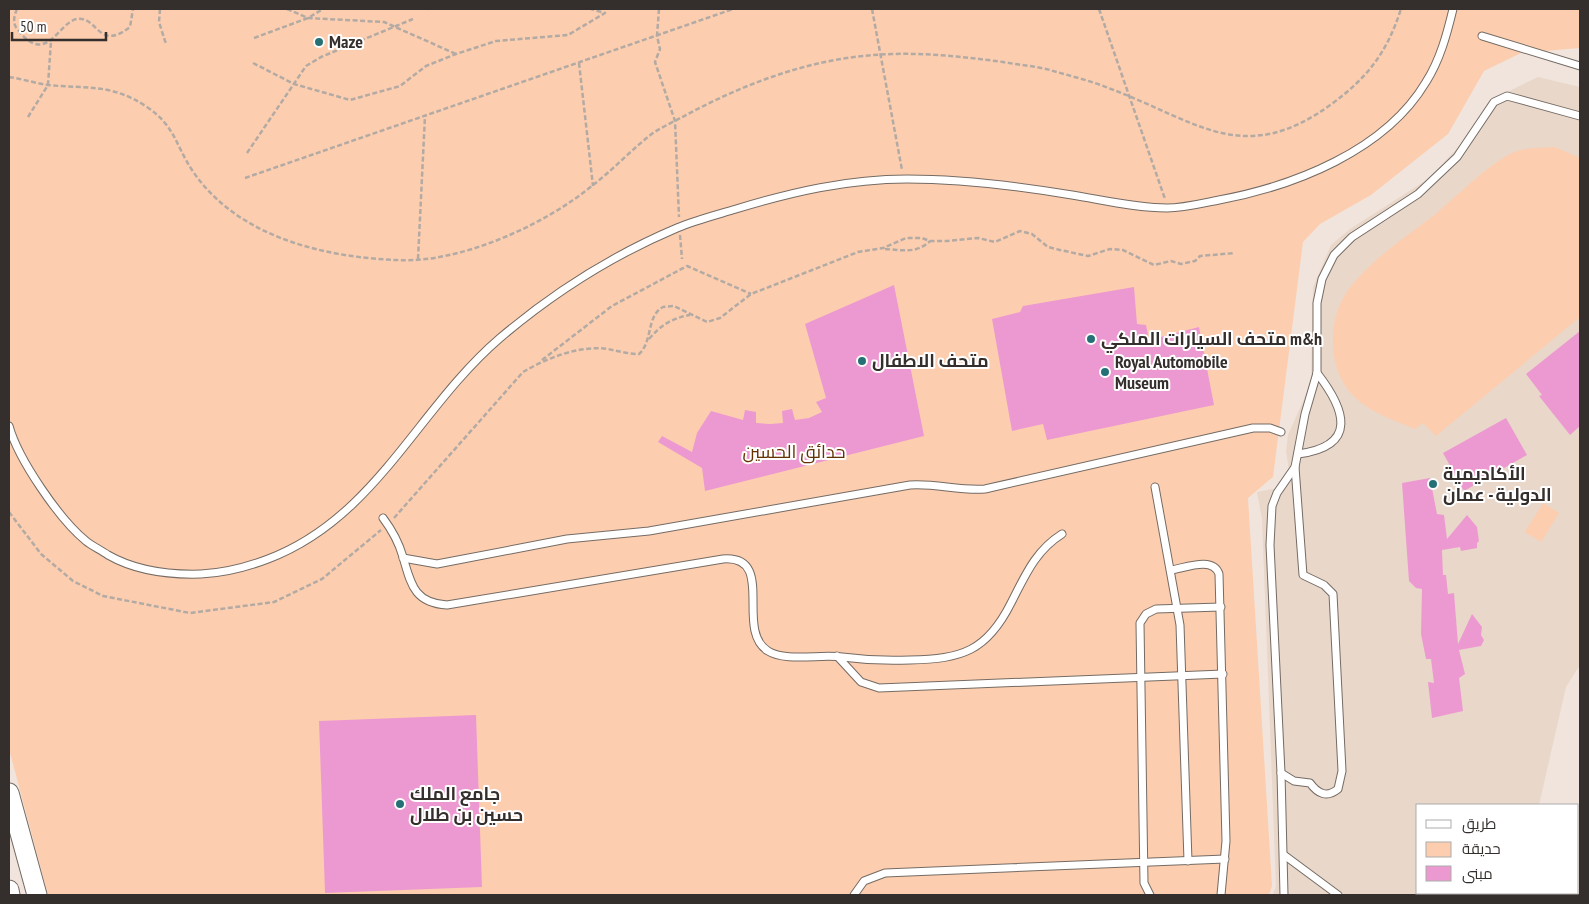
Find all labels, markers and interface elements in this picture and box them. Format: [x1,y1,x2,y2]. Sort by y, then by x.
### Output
scale bar [12,10,106,42]
text: 50 m [20,17,46,36]
place label: Maze [329,30,363,53]
marker: Maze [313,36,325,48]
place label: متحف السيارات الملكي m&h [1101,327,1322,354]
marker: متحف السيارات الملكي m&h [1085,333,1097,345]
place label: متحف الاطفال [872,349,989,372]
place label: Royal Automobile Museum [1115,350,1228,394]
marker: متحف الاطفال [856,355,868,367]
marker: Royal Automobile Museum [1099,366,1111,378]
park label: حدائق الحسين [742,440,846,464]
place label: الأكاديمية الدولية - عمان [1443,462,1552,506]
marker: الأكاديمية الدولية - عمان [1427,478,1439,490]
place label: جامع الملك حسين بن طلال [410,782,523,826]
marker: جامع الملك حسين بن طلال [394,798,406,810]
legend [1416,804,1579,894]
text: طريق [1462,814,1496,834]
text: حديقة [1462,839,1501,858]
text: مبنى [1462,864,1493,884]

